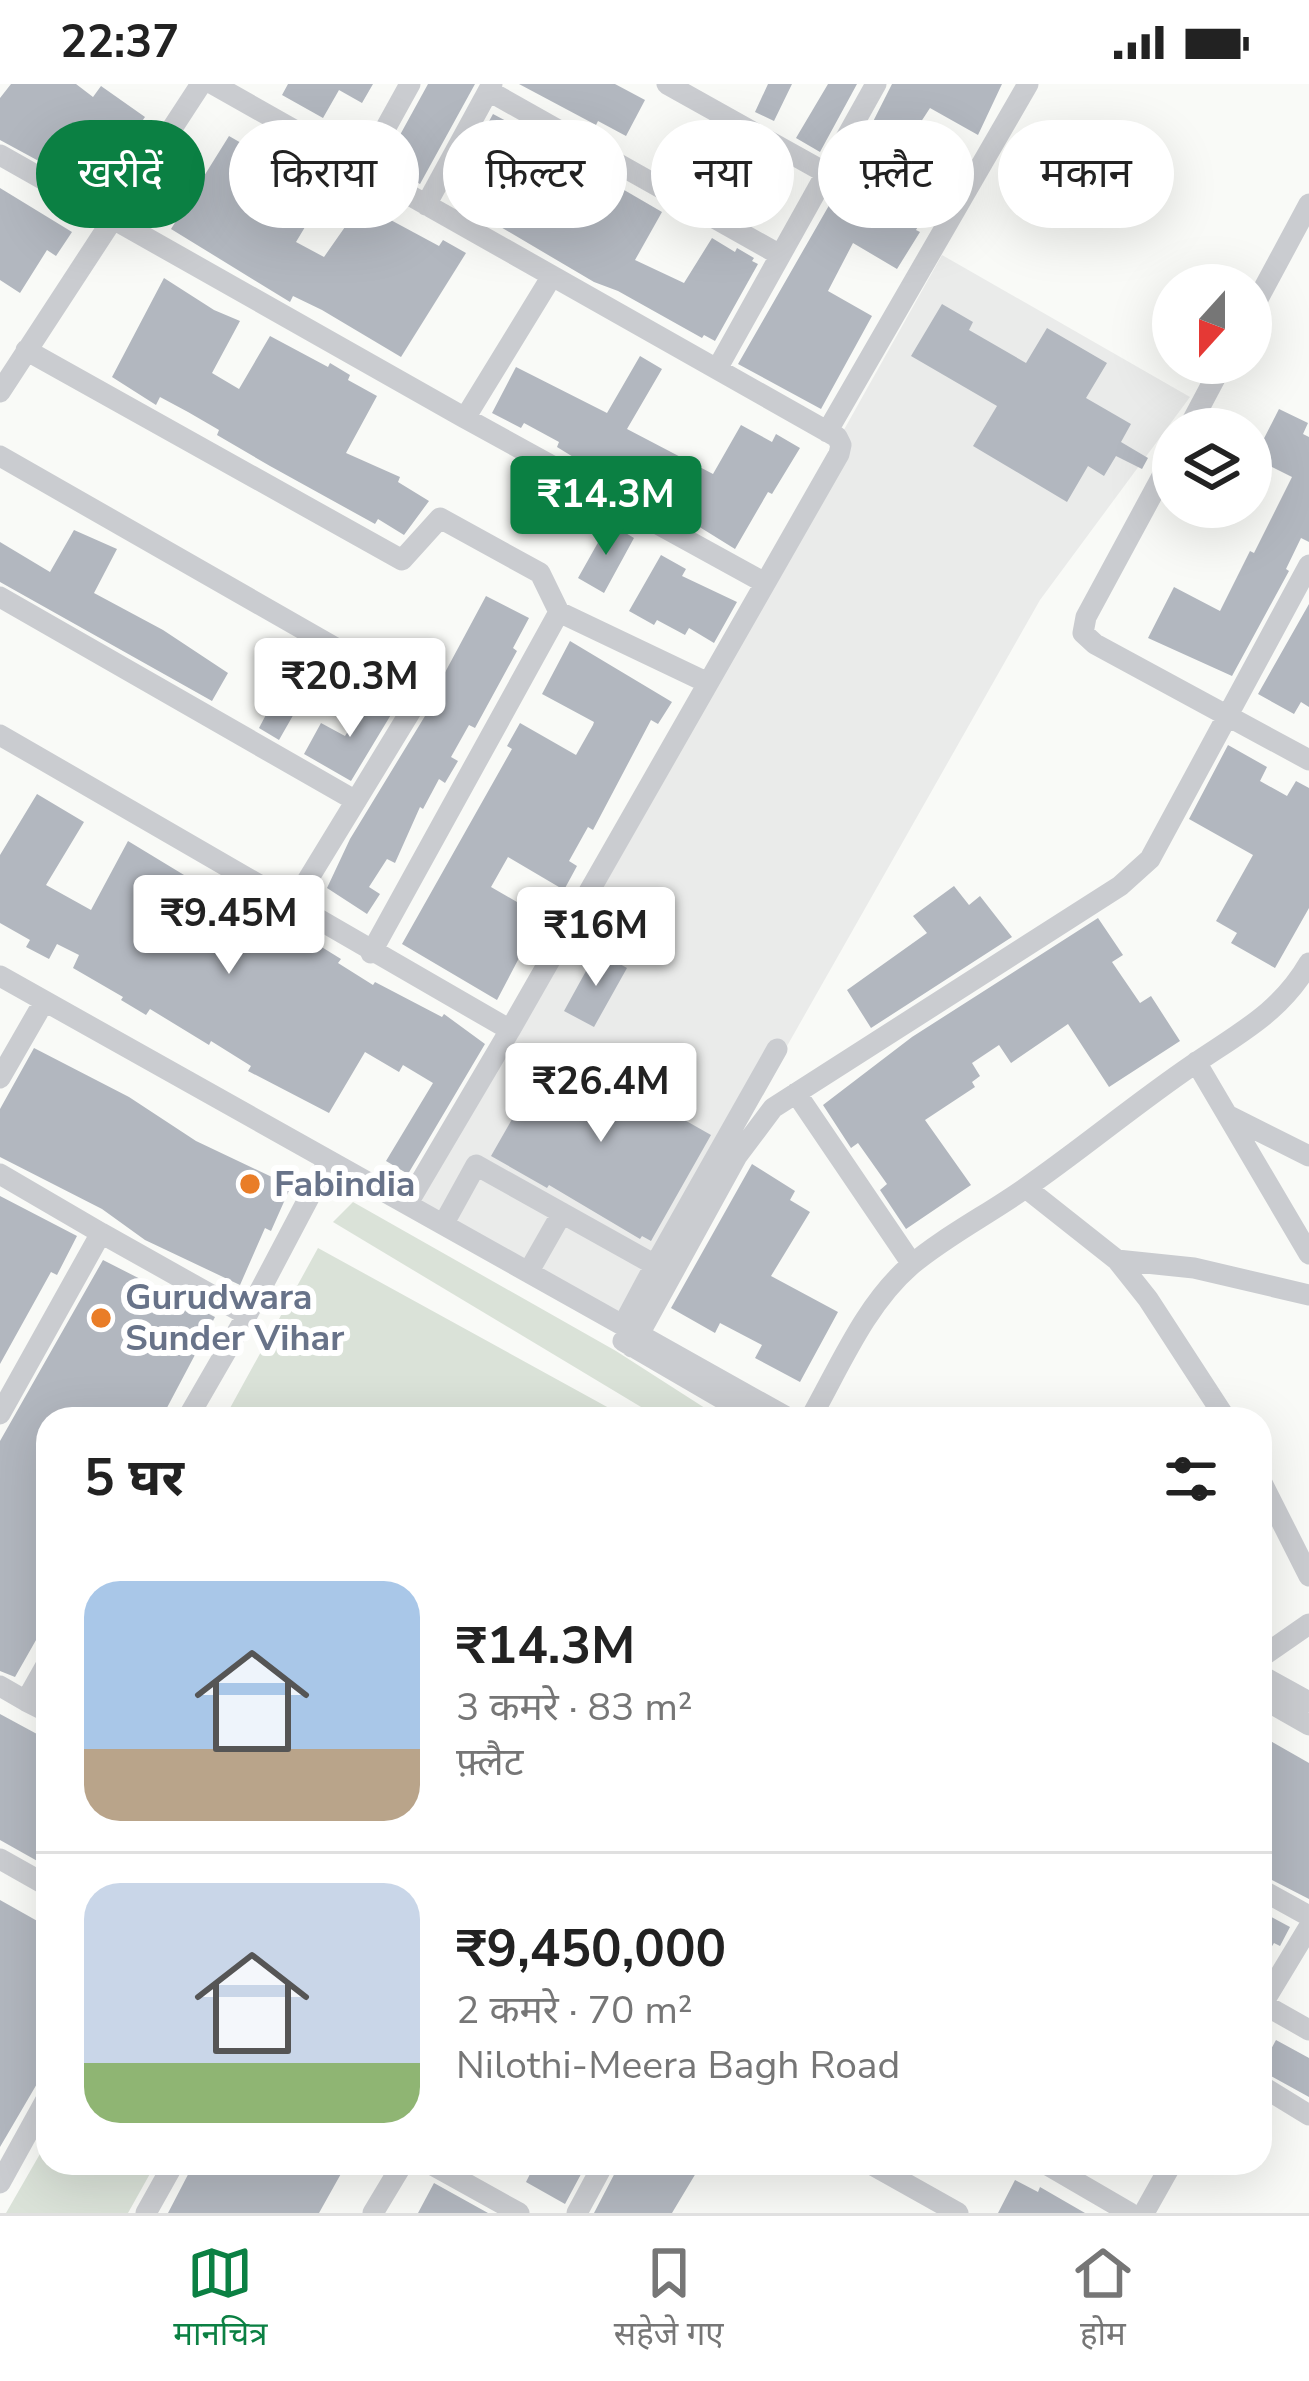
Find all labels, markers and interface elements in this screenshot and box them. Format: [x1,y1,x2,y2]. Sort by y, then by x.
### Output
text: 22:37 [60,12,179,73]
chip: खरीदें [36,120,205,228]
chip: किराया [229,120,419,228]
chip: फ़िल्टर [443,120,627,228]
chip: नया [651,120,794,228]
chip: फ़्लैट [818,120,974,228]
chip: मकान [998,120,1174,228]
north arrow [1152,264,1272,384]
map controls [1152,264,1272,528]
button: layers [1152,408,1272,528]
pin: ₹14.3M [508,456,704,558]
text: ₹14.3M [537,468,675,521]
pin: ₹20.3M [252,638,448,740]
text: ₹20.3M [281,650,419,703]
pin: ₹9.45M [131,875,327,977]
text: ₹9.45M [160,887,298,940]
pin: ₹16M [525,887,667,989]
text: ₹16M [544,899,648,952]
pin: ₹26.4M [503,1043,699,1145]
text: ₹26.4M [532,1055,670,1108]
place label: Fabindia [274,1160,416,1209]
marker: Fabindia [237,1171,263,1197]
place label: Gurudwara Sunder Vihar [125,1273,344,1363]
marker: Gurudwara Sunder Vihar [88,1305,114,1331]
text: 5 घर [84,1443,184,1513]
icon: filters [1158,1446,1224,1512]
text: ₹14.3M [456,1611,635,1681]
icon: home [180,1629,324,1773]
text: 3 कमरे · 83 m² [456,1681,693,1734]
text: फ़्लैट [456,1736,523,1789]
text: ₹9,450,000 [456,1914,726,1984]
icon: home [180,1931,324,2075]
text: 2 कमरे · 70 m² [456,1984,693,2037]
text: Nilothi-Meera Bagh Road [456,2039,900,2092]
tab: मानचित्र [173,2240,268,2358]
tab: सहेजे गए [614,2240,723,2358]
tab: होम [1070,2240,1136,2358]

